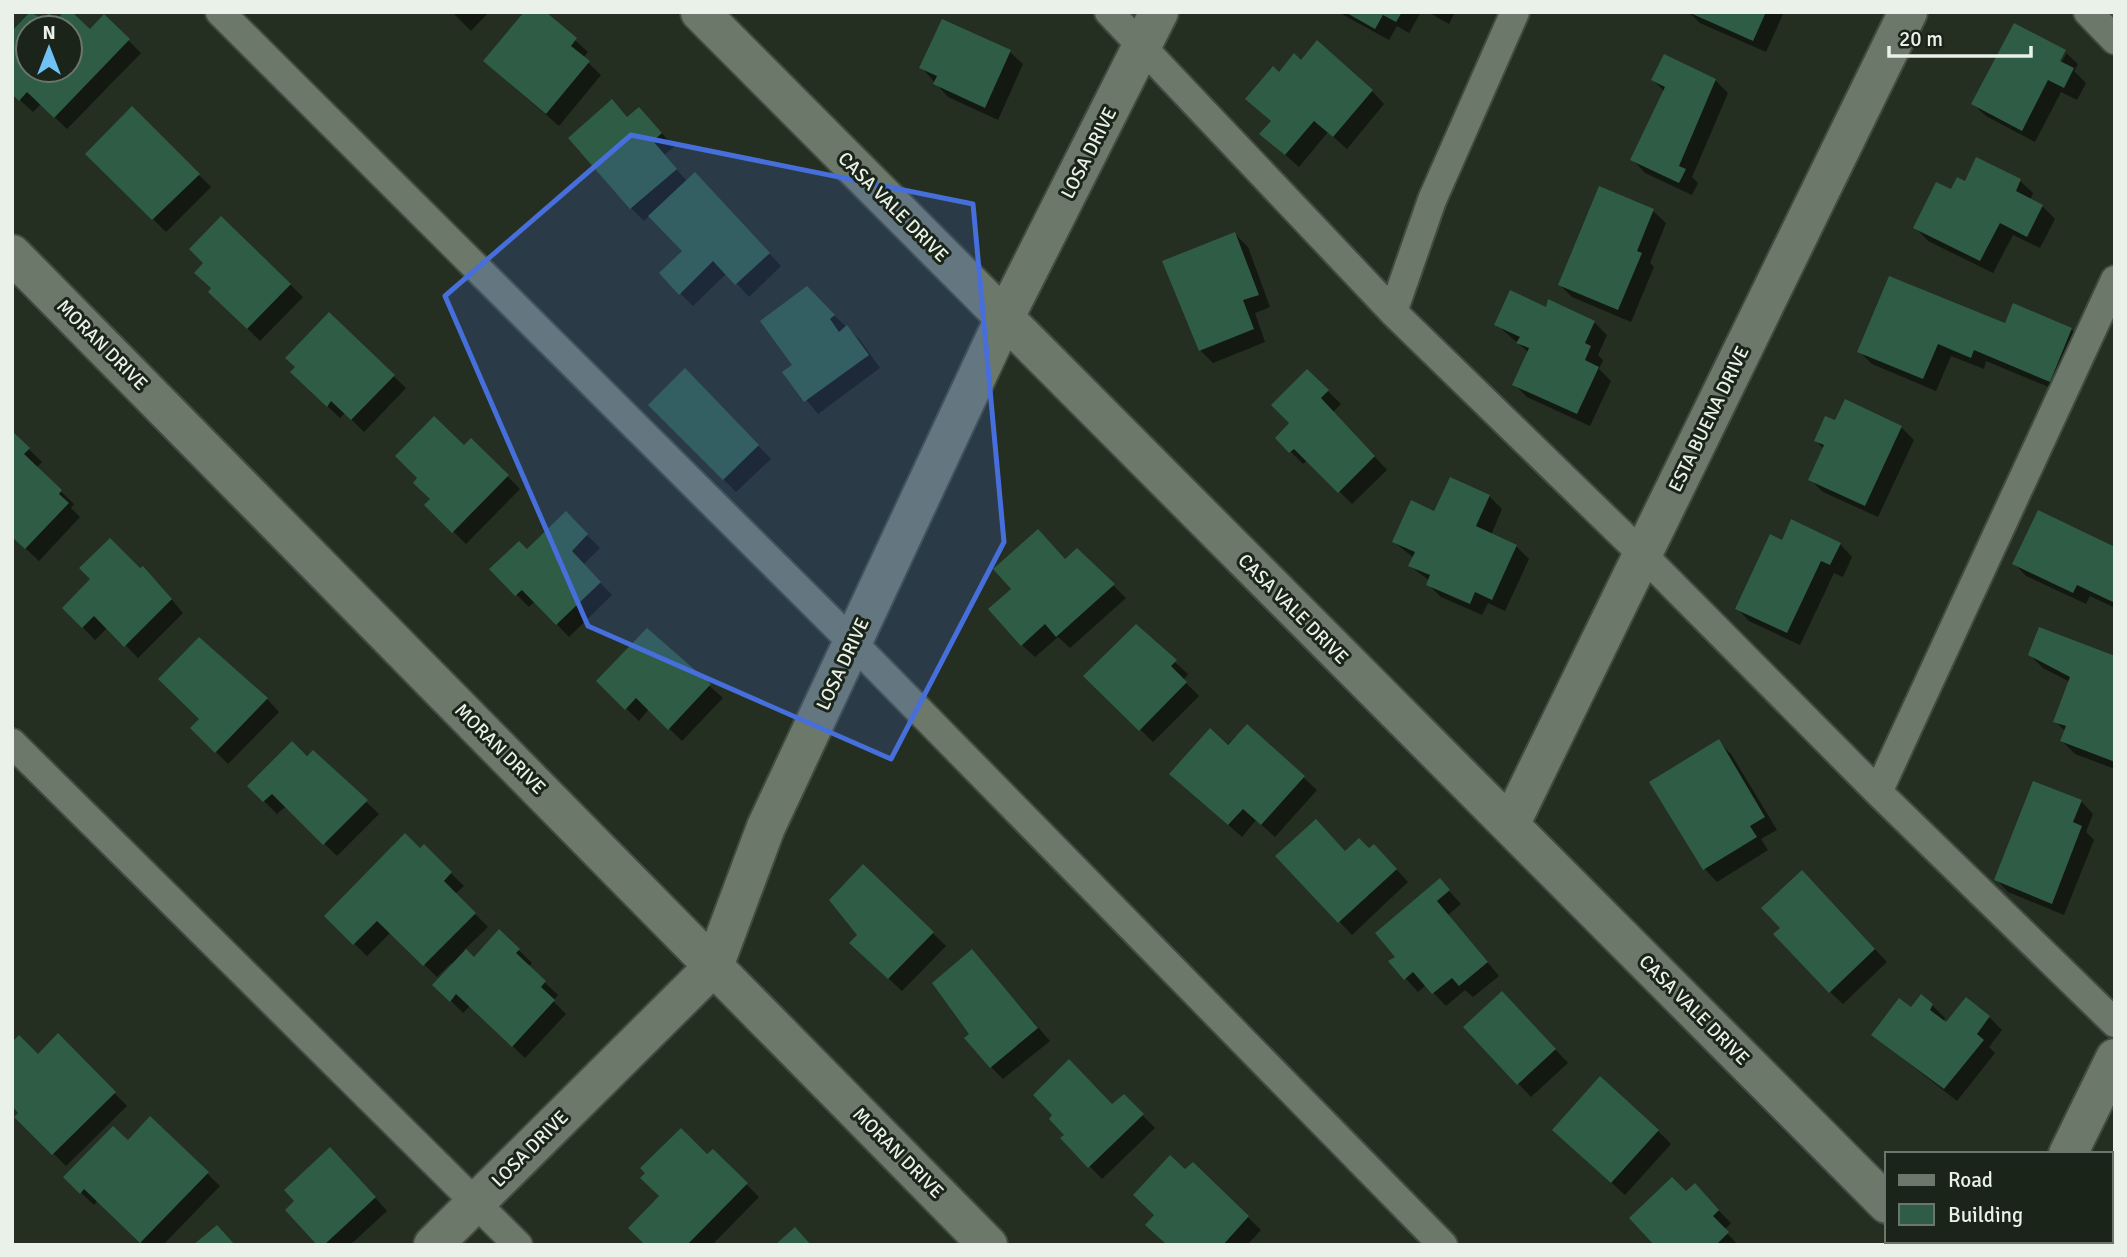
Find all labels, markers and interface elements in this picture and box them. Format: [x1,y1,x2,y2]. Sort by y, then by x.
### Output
north arrow [14,14,84,84]
scale bar [1889,14,2031,58]
text: N [42,21,56,45]
text: 20 m [1899,26,1943,52]
street label: LOSA DRIVE [1056,103,1122,203]
street label: CASA VALE DRIVE [833,147,953,267]
street label: MORAN DRIVE [51,294,153,396]
street label: ESTA BUENA DRIVE [1663,342,1755,496]
street label: CASA VALE DRIVE [1233,549,1353,669]
street label: LOSA DRIVE [811,614,875,714]
street label: MORAN DRIVE [449,698,551,800]
street label: CASA VALE DRIVE [1634,950,1754,1070]
street label: MORAN DRIVE [847,1102,949,1204]
street label: LOSA DRIVE [486,1105,574,1193]
legend [1885,1152,2113,1243]
text: Road [1948,1167,1993,1193]
text: Building [1948,1202,2023,1228]

